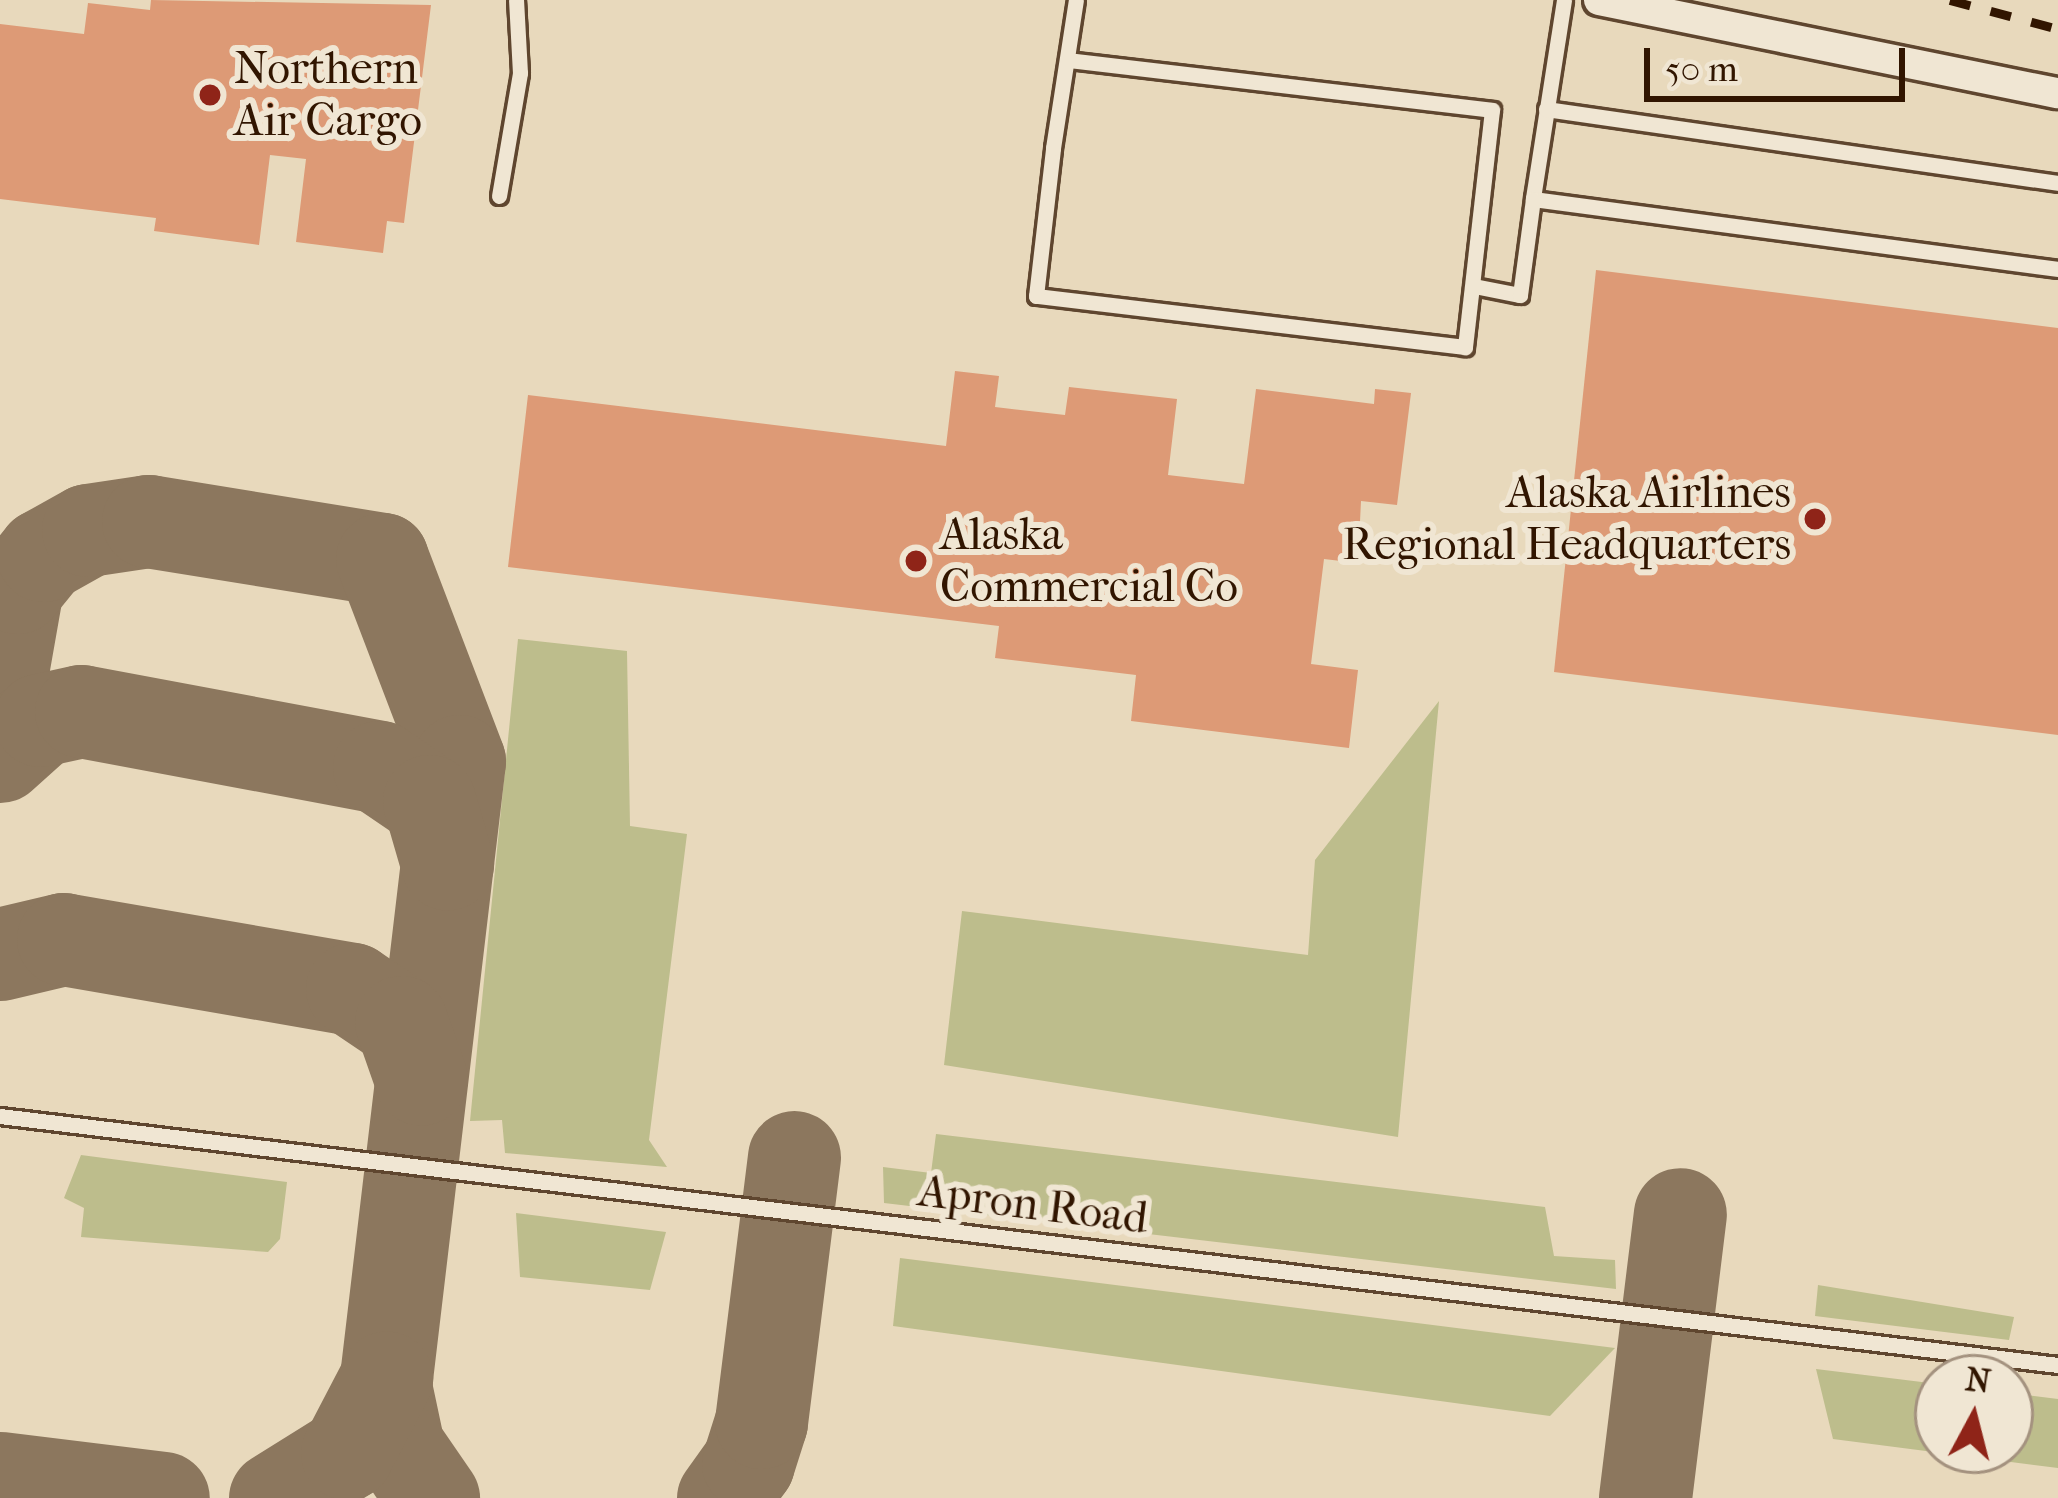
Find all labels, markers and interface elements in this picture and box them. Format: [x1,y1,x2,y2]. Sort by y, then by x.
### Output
scale bar [1650,24,1911,98]
place label: Northern Air Cargo [234,42,422,148]
text: 50 m [1665,48,1738,90]
marker: Northern Air Cargo [197,82,223,108]
place label: Alaska Airlines Regional Headquarters [1342,466,1791,572]
marker: Alaska Airlines Regional Headquarters [1802,506,1828,532]
place label: Alaska Commercial Co [940,508,1238,614]
marker: Alaska Commercial Co [903,548,929,574]
street label: Apron Road [915,1164,1151,1246]
north arrow [1914,1354,2034,1474]
text: N [1963,1360,1993,1402]

